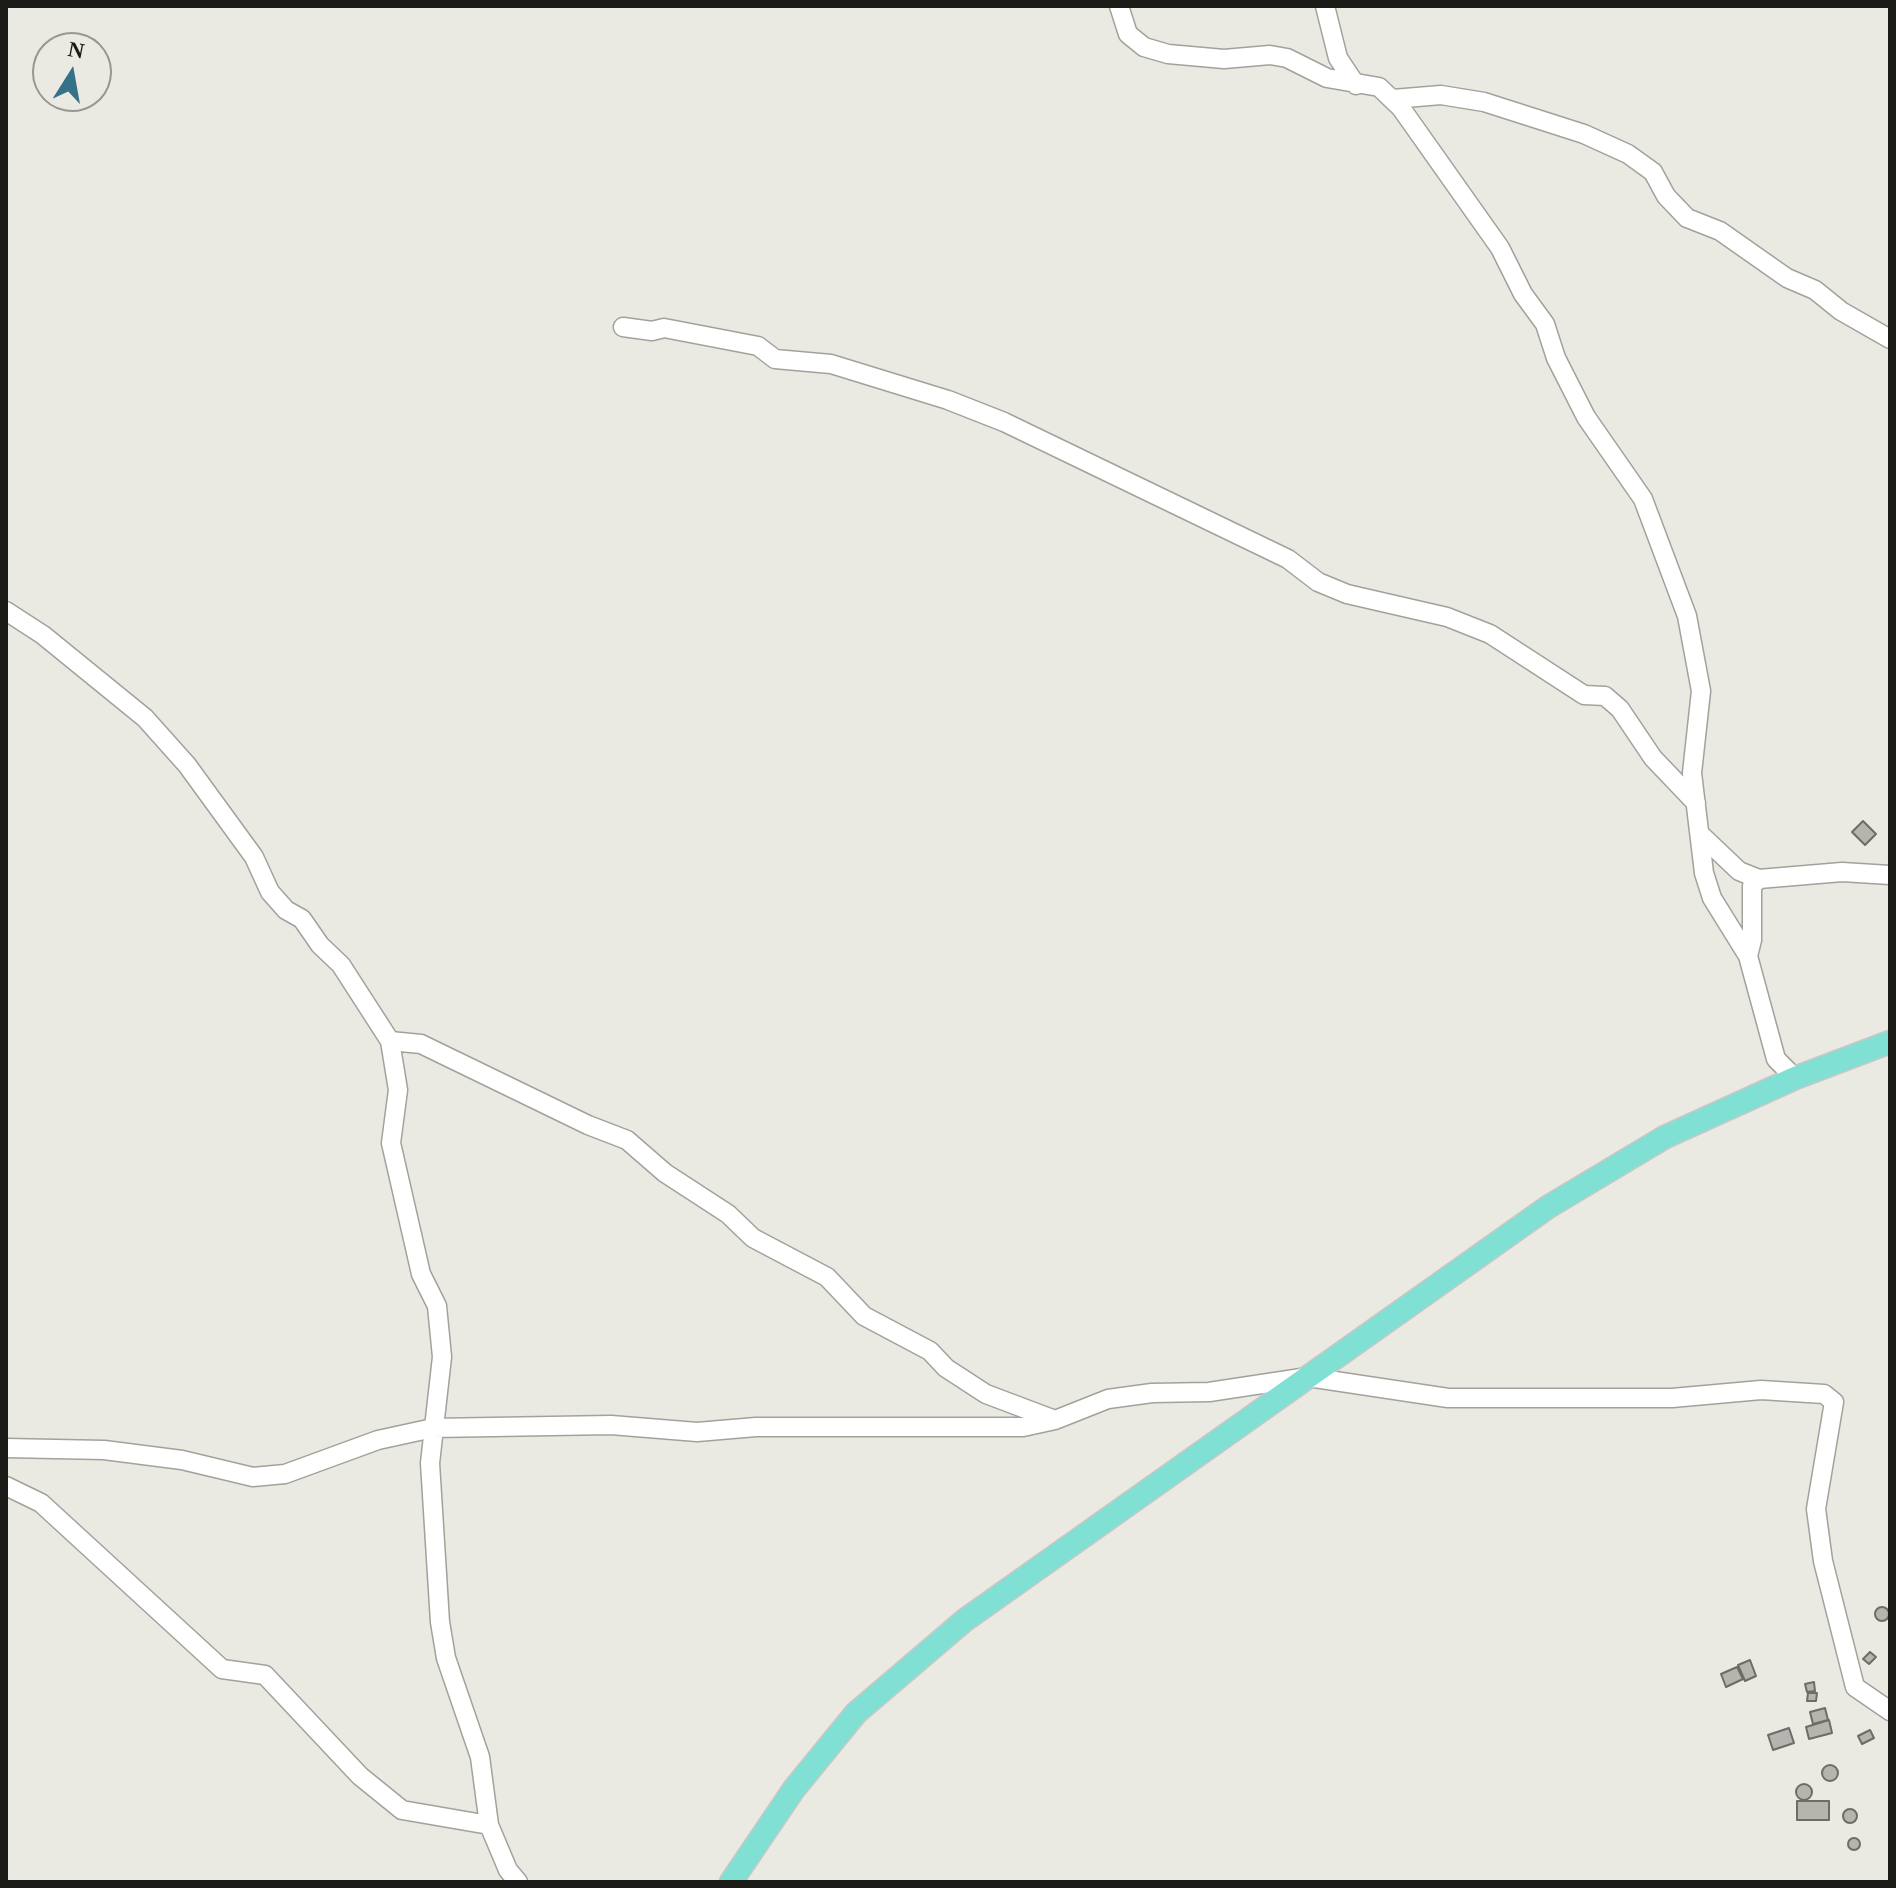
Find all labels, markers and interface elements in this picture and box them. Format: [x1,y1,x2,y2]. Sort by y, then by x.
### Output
north arrow [32,32,112,112]
text: N [66,36,86,64]

